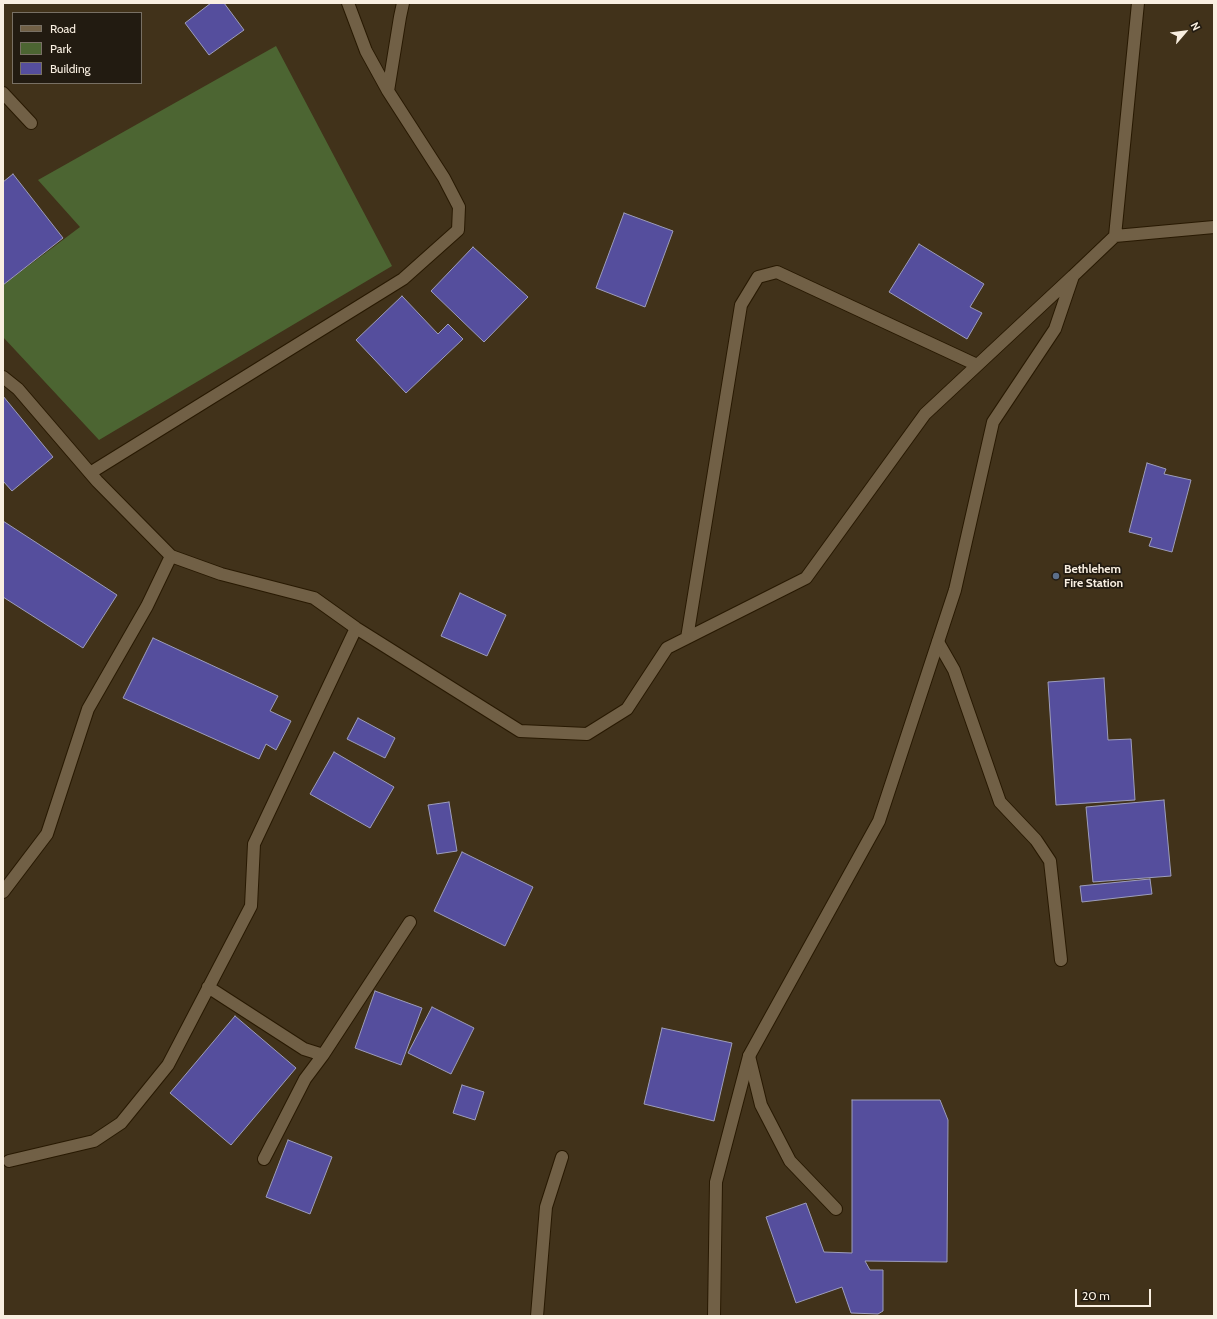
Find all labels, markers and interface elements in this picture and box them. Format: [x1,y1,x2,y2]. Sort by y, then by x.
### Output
legend [12,12,142,84]
north arrow [1165,12,1205,52]
text: N [1188,20,1204,33]
text: Road [50,21,76,36]
text: Park [50,41,72,56]
text: Building [50,61,91,76]
place label: Bethlehem Fire Station [1064,562,1123,590]
marker: Bethlehem Fire Station [1051,571,1061,581]
scale bar [1077,1281,1153,1307]
text: 20 m [1082,1288,1110,1303]

